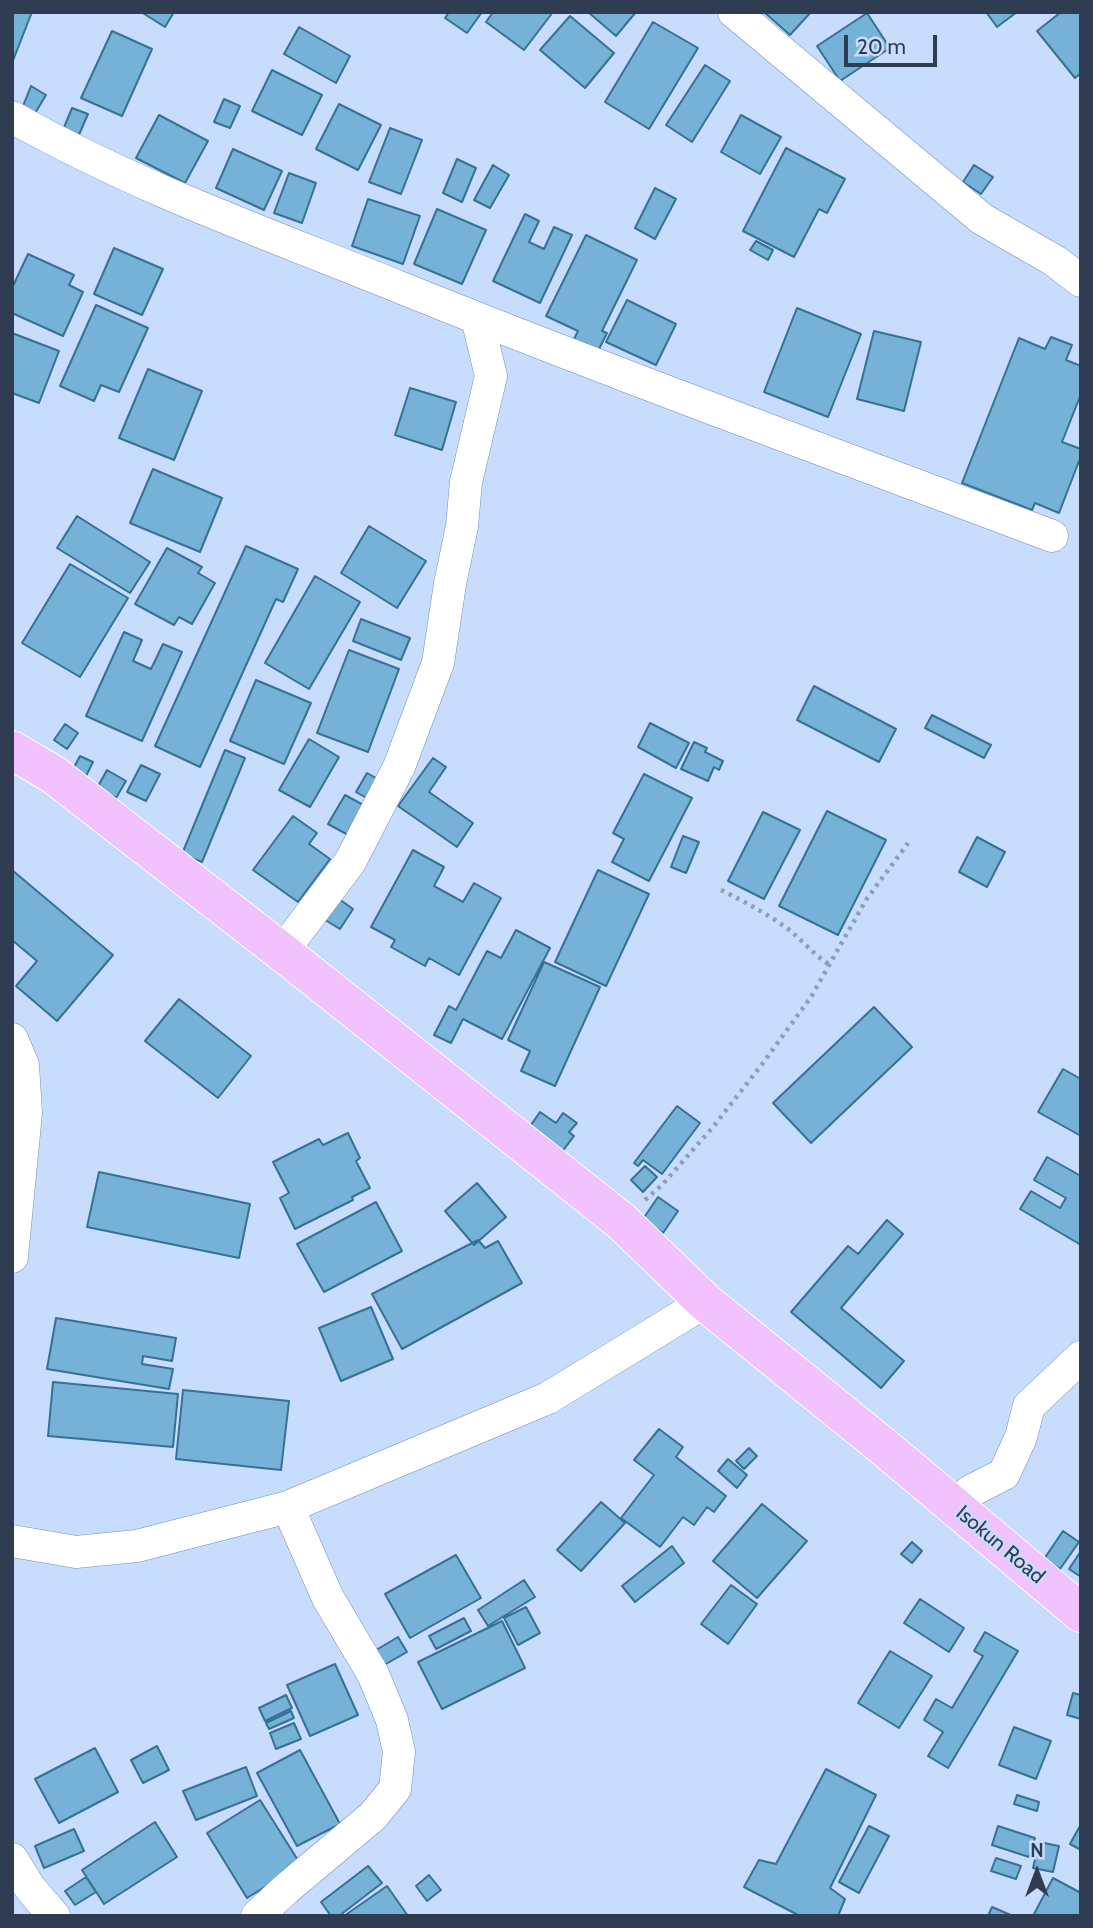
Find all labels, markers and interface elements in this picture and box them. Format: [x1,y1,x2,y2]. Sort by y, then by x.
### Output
scale bar [848,21,941,65]
text: 20 m [857,34,906,59]
street label: Isokun Road [951,1501,1049,1589]
north arrow [1002,1837,1072,1907]
text: N [1030,1839,1044,1862]

